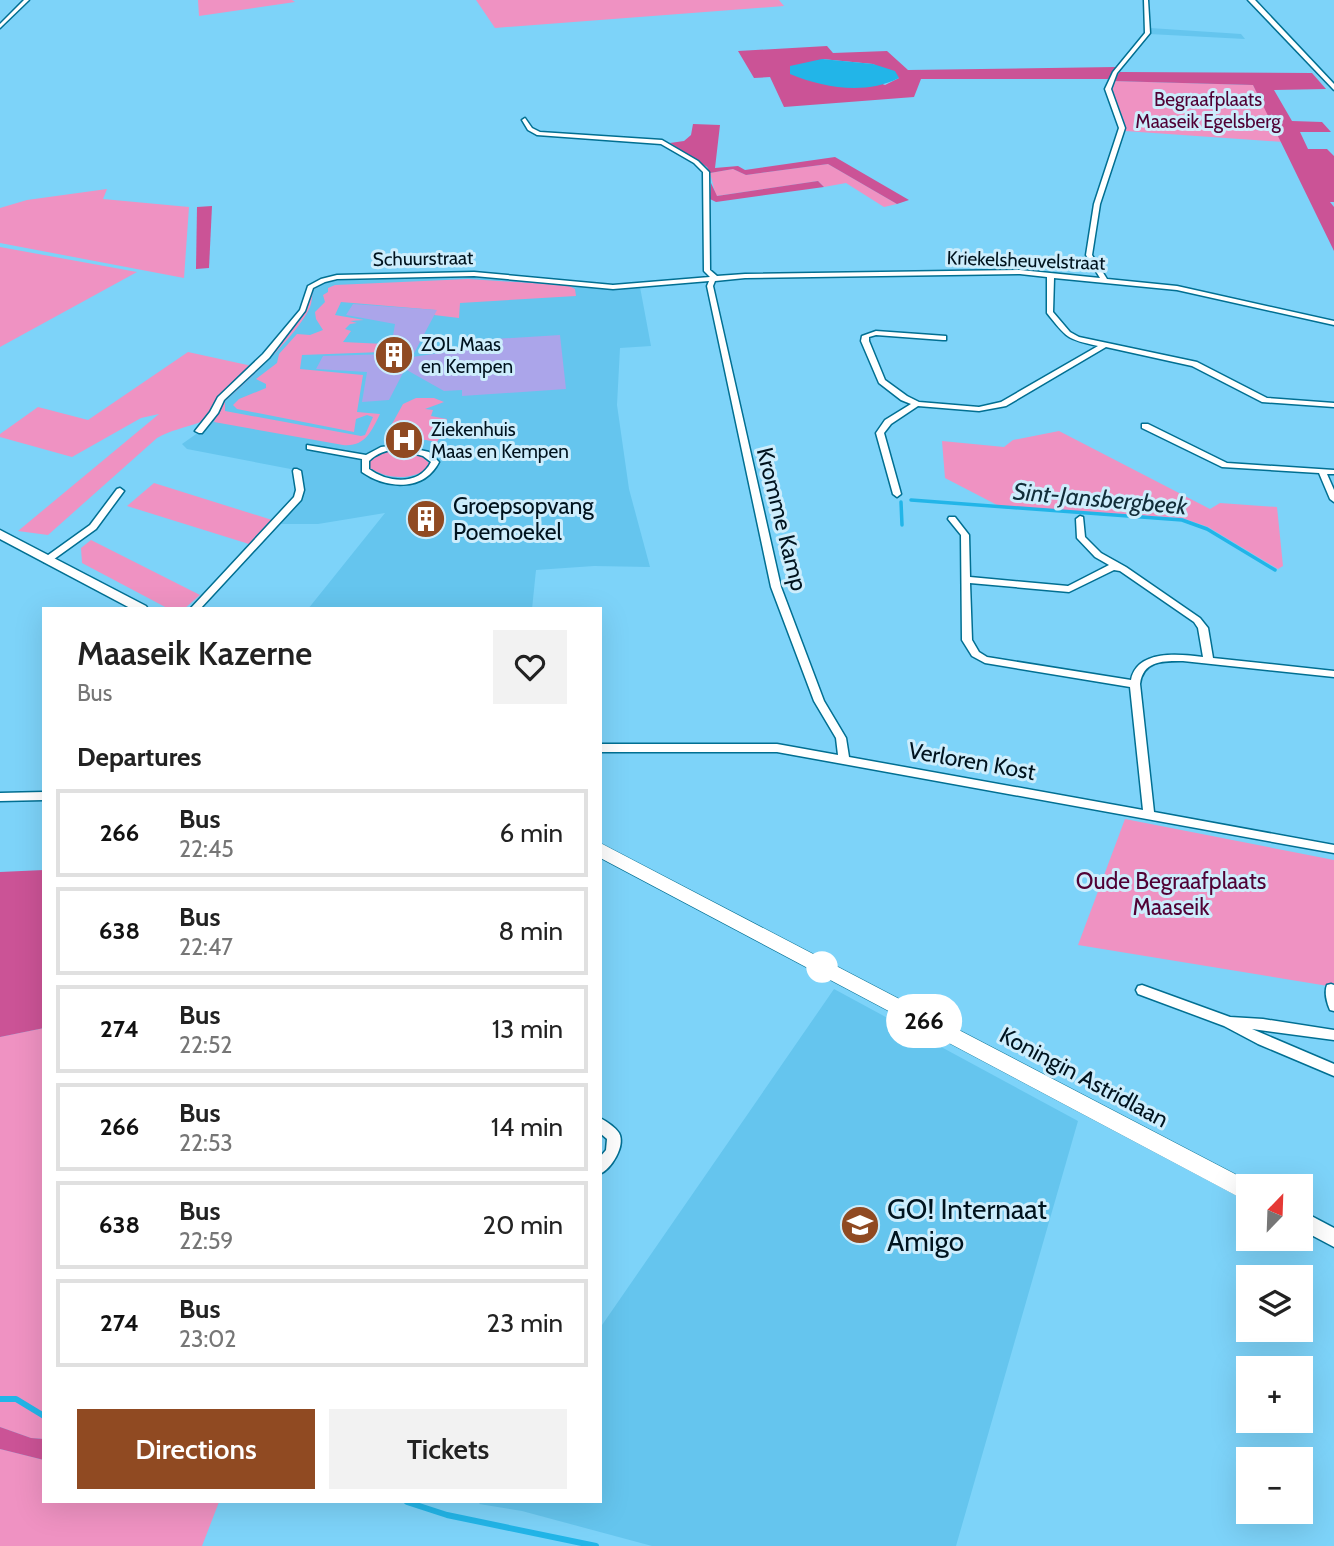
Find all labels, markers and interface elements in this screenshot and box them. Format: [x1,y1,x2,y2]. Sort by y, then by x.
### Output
park label: Begraafplaats Maaseik Egelsberg [1135,88,1281,133]
street label: Schuurstraat [373,246,474,271]
street label: Kriekelsheuvelstraat [946,246,1106,275]
place label: ZOL Maas en Kempen [421,333,513,378]
building icon: ZOL Maas en Kempen [373,334,415,376]
place label: Ziekenhuis Maas en Kempen [431,418,569,463]
hospital icon: Ziekenhuis Maas en Kempen [383,419,425,461]
street label: Kromme Kamp [751,444,813,594]
water label: Sint-Jansbergbeek [1012,476,1189,521]
place label: Groepsopvang Poemoekel [453,492,594,546]
building icon: Groepsopvang Poemoekel [405,498,447,540]
button: heart [493,630,567,704]
text: Maaseik Kazerne [77,633,312,673]
text: Bus [77,679,112,707]
street label: Verloren Kost [906,736,1038,786]
text: Departures [77,741,201,773]
text: Bus [179,803,220,835]
text: 6 min [500,817,563,849]
text: 266 [100,818,139,847]
text: 22:45 [179,835,234,863]
park label: Oude Begraafplaats Maaseik [1076,867,1266,921]
text: Bus [179,901,220,933]
text: 8 min [499,915,563,947]
text: 638 [99,916,140,945]
text: 22:47 [179,933,233,961]
unlabelled marker [807,952,837,982]
line badge: 266 [884,998,964,1044]
text: Bus [179,999,220,1031]
text: 266 [904,1006,944,1035]
text: 13 min [492,1013,563,1045]
text: 274 [100,1014,139,1043]
street label: Koningin Astridlaan [995,1021,1173,1133]
text: 22:52 [179,1031,232,1059]
text: Bus [179,1097,220,1129]
text: 14 min [491,1111,563,1143]
text: 266 [100,1112,139,1141]
text: 22:53 [179,1129,233,1157]
north arrow [1236,1174,1312,1251]
map controls [1236,1174,1313,1524]
place label: GO! Internaat Amigo [887,1192,1047,1258]
text: Bus [179,1195,220,1227]
school or university icon: GO! Internaat Amigo [839,1204,881,1246]
text: 20 min [483,1209,563,1241]
text: 638 [99,1210,140,1239]
text: 22:59 [179,1227,233,1255]
button: layers [1236,1265,1313,1342]
text: Bus [179,1293,220,1325]
text: 23 min [487,1307,563,1339]
text: 274 [100,1308,139,1337]
text: 23:02 [179,1325,236,1353]
button: + [1236,1356,1313,1433]
button: Directions [77,1409,315,1489]
button: Tickets [329,1409,567,1489]
button: − [1236,1447,1313,1524]

